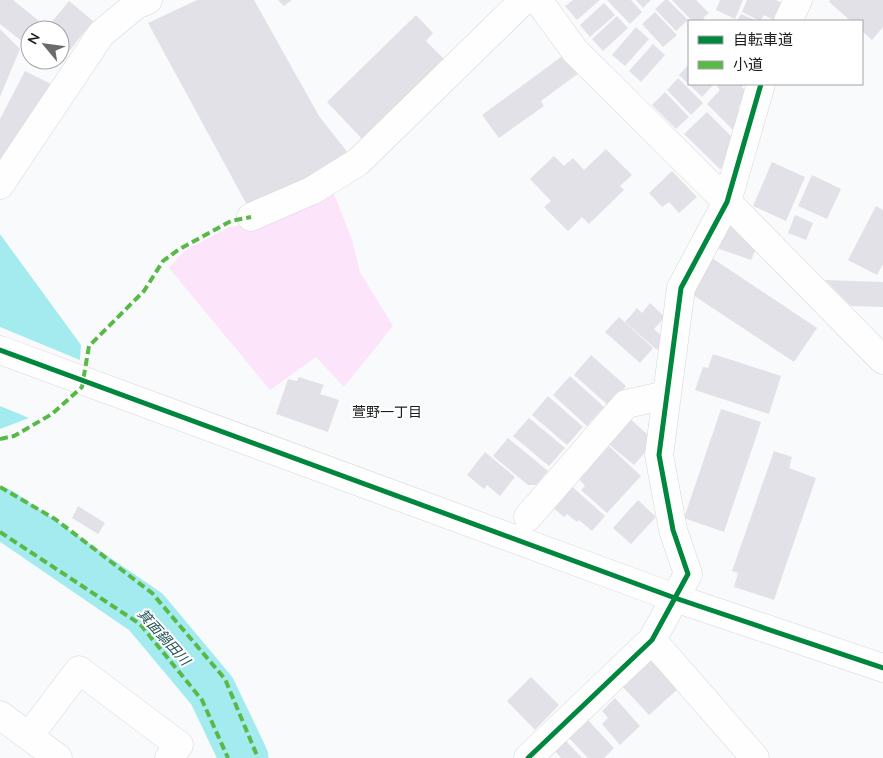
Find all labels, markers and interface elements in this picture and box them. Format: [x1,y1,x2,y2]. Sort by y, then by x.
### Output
north arrow [20,20,70,70]
legend [688,20,863,85]
text: N [23,30,44,48]
text: 自転車道 [733,30,793,49]
text: 小道 [733,55,763,74]
district label: 萱野一丁目 [352,403,422,421]
water label: 箕面鍋田川 [134,605,195,671]

